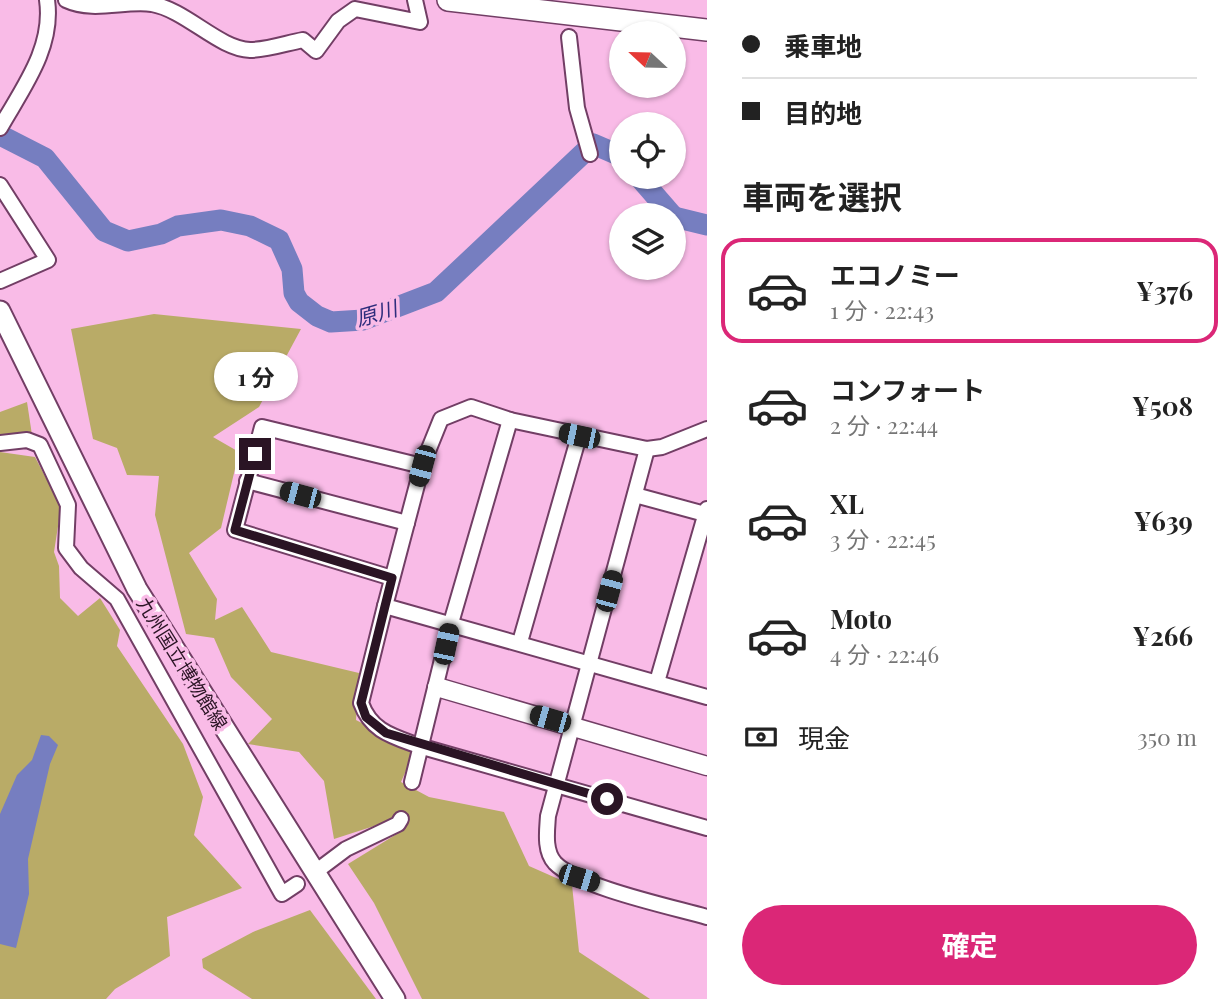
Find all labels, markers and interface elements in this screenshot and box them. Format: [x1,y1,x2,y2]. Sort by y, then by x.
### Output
north arrow [609,21,686,98]
map controls [609,21,686,280]
text: 乗車地 [784,28,862,63]
text: 目的地 [784,95,862,130]
button: locate [609,112,686,189]
text: 車両を選択 [742,174,902,217]
button: layers [609,203,686,280]
text: エコノミー [830,257,960,292]
icon: car [746,259,809,322]
text: ¥376 [1136,273,1193,308]
water label: 原川 [352,292,402,331]
text: 1 分 · 22:43 [830,294,934,325]
callout: 1 分 [213,352,297,402]
text: 1 分 [237,361,275,392]
text: コンフォート [830,372,985,407]
icon: car [746,374,809,437]
text: ¥508 [1132,388,1193,423]
text: 2 分 · 22:44 [830,409,938,440]
car [557,421,602,451]
route end [239,438,271,470]
car [407,443,438,489]
car [277,479,324,511]
text: XL [830,486,864,521]
icon: car [746,489,809,552]
text: ¥639 [1134,503,1193,538]
text: 3 分 · 22:45 [830,523,936,554]
car [594,568,625,614]
street label: 九州国立博物館線 [132,592,234,734]
text: Moto [830,601,892,636]
icon: car [746,604,809,667]
text: ¥266 [1133,618,1193,653]
car [432,621,461,667]
text: 4 分 · 22:46 [830,638,939,669]
car [527,703,574,735]
icon: cash [742,718,780,756]
text: 現金 [798,720,850,755]
text: 350 m [1137,721,1197,752]
route start [591,783,623,815]
car [556,862,603,894]
button: 確定 [742,905,1197,985]

